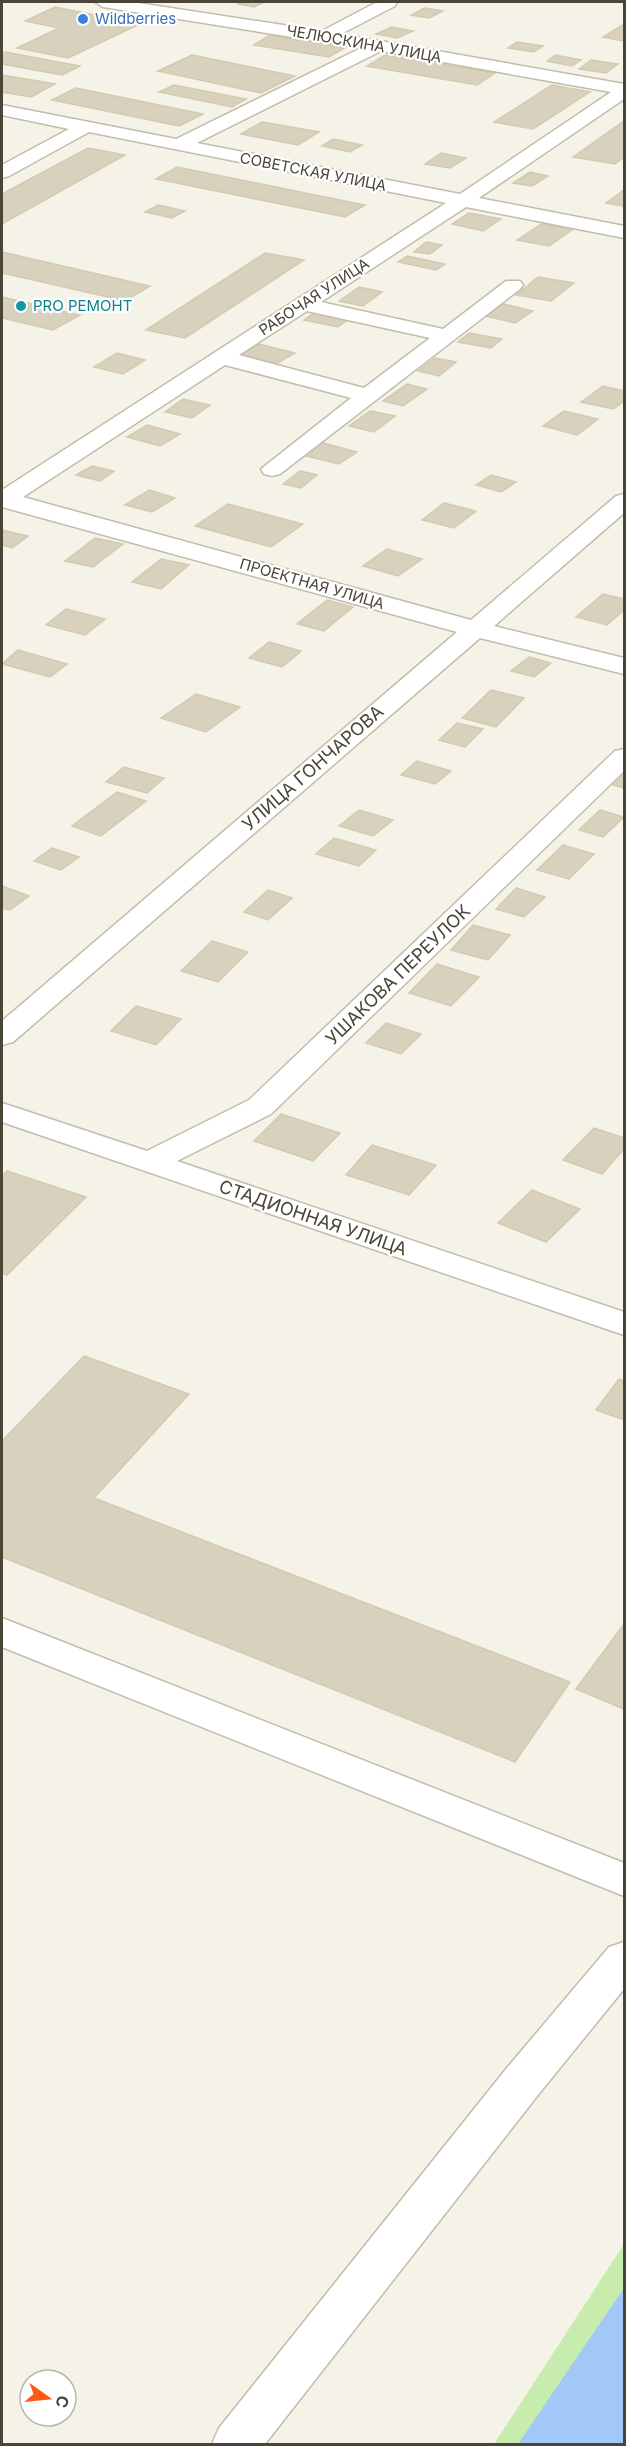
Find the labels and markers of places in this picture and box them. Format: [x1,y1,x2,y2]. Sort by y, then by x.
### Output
place label: Wildberries [95,9,176,28]
marker: Wildberries [76,12,90,26]
place label: PRO РЕМОНТ [33,296,132,315]
marker: PRO РЕМОНТ [14,299,28,313]

